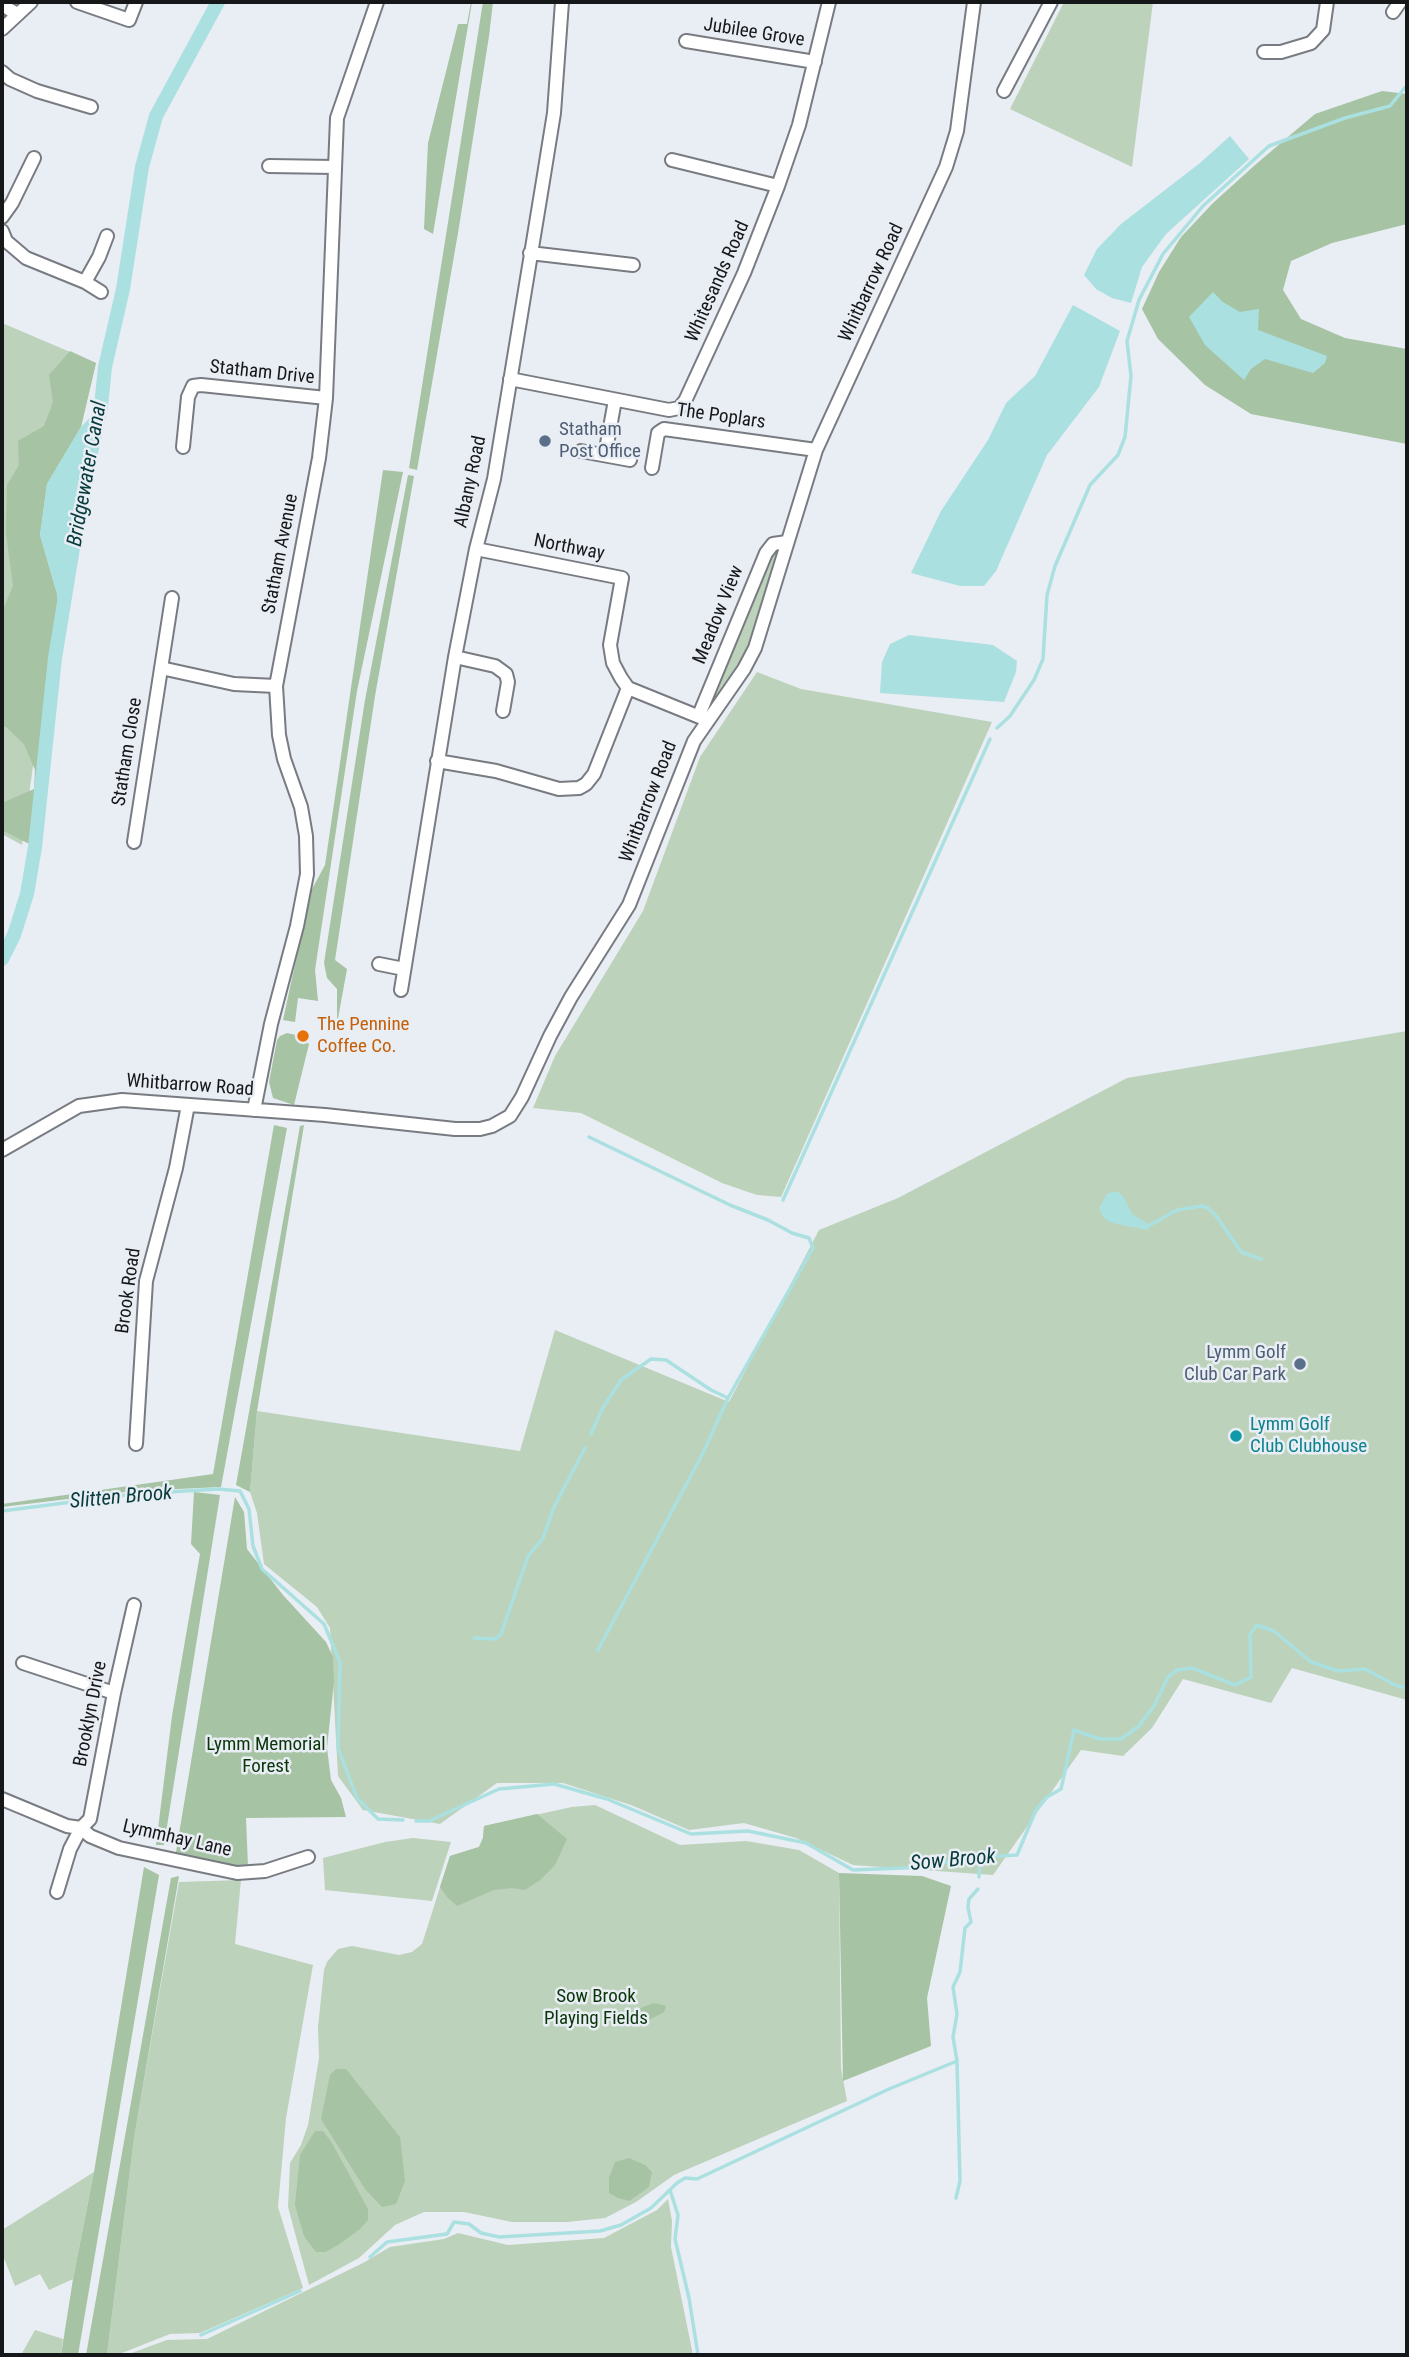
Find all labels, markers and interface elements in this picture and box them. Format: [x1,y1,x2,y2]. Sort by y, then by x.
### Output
street label: Jubilee Grove [702,14,806,52]
street label: Whitesands Road [681,218,755,346]
street label: Whitbarrow Road [835,220,909,346]
street label: Statham Drive [209,356,315,390]
water label: Bridgewater Canal [63,399,113,549]
street label: The Poplars [675,399,767,435]
place label: Statham Post Office [559,419,641,463]
marker: Statham Post Office [537,433,553,449]
street label: Albany Road [450,434,492,530]
street label: Statham Avenue [258,492,304,616]
street label: Northway [532,530,606,566]
street label: Meadow View [689,562,749,668]
street label: Statham Close [108,696,148,808]
street label: Whitbarrow Road [615,738,683,866]
place label: The Pennine Coffee Co. [317,1014,410,1058]
marker: The Pennine Coffee Co. [295,1028,311,1044]
street label: Whitbarrow Road [125,1070,255,1102]
street label: Brook Road [112,1247,146,1335]
place label: Lymm Golf Club Car Park [1184,1342,1286,1386]
marker: Lymm Golf Club Car Park [1292,1356,1308,1372]
place label: Lymm Golf Club Clubhouse [1250,1414,1367,1458]
marker: Lymm Golf Club Clubhouse [1228,1428,1244,1444]
water label: Slitten Brook [69,1481,173,1515]
street label: Brooklyn Drive [70,1659,112,1769]
park label: Lymm Memorial Forest [206,1734,326,1778]
street label: Lymmhay Lane [120,1815,234,1863]
water label: Sow Brook [909,1845,997,1877]
park label: Sow Brook Playing Fields [544,1986,648,2030]

